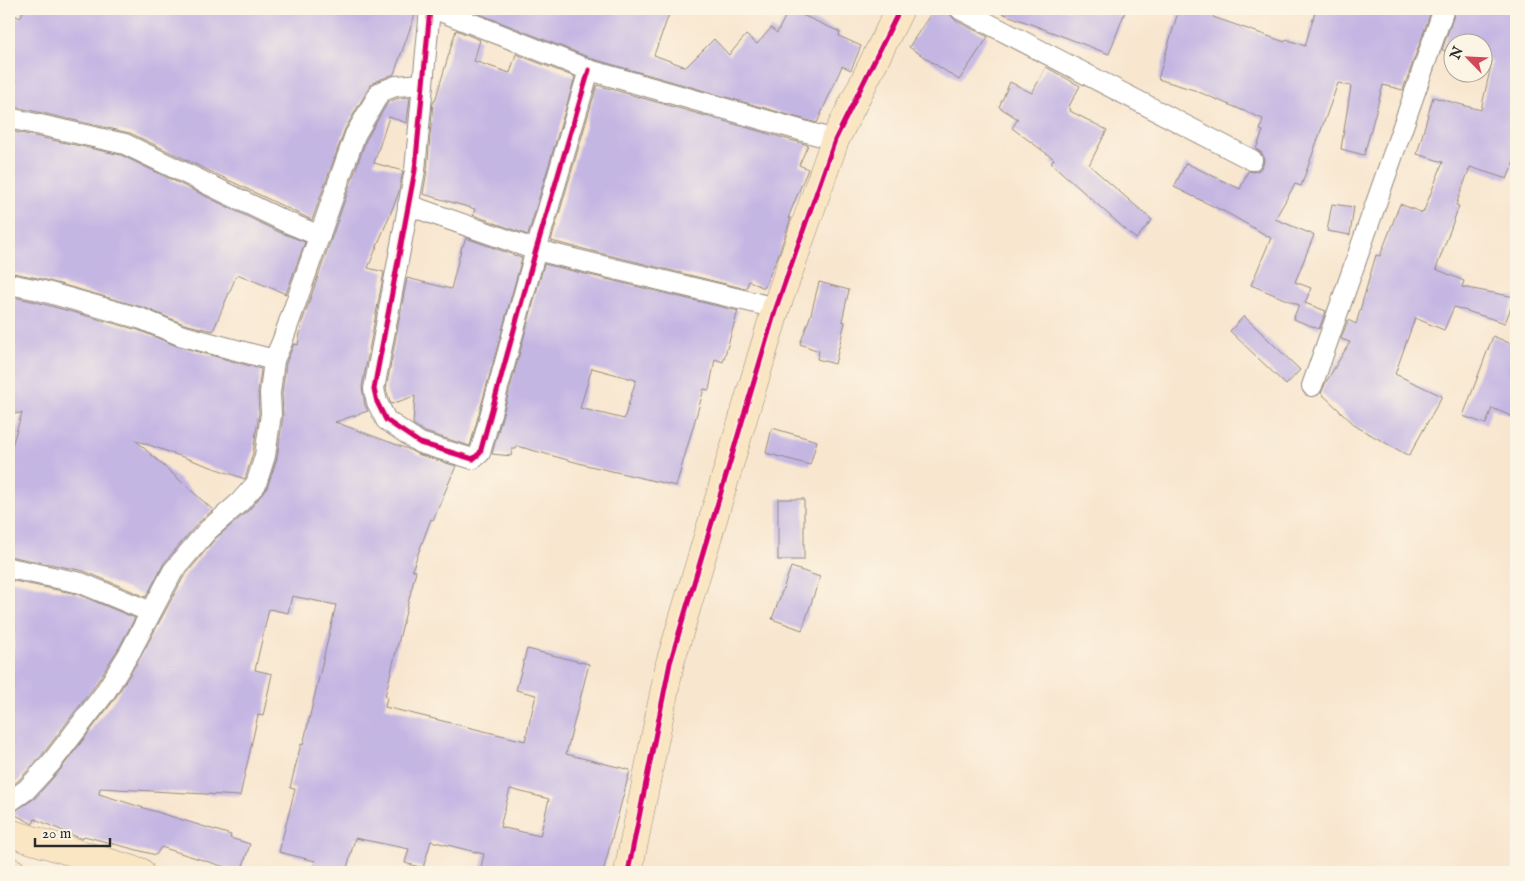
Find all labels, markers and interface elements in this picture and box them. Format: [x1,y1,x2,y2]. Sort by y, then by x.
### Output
north arrow [1442,32,1492,82]
text: N [1446,44,1468,63]
scale bar [35,816,110,848]
text: 20 m [42,824,72,843]

